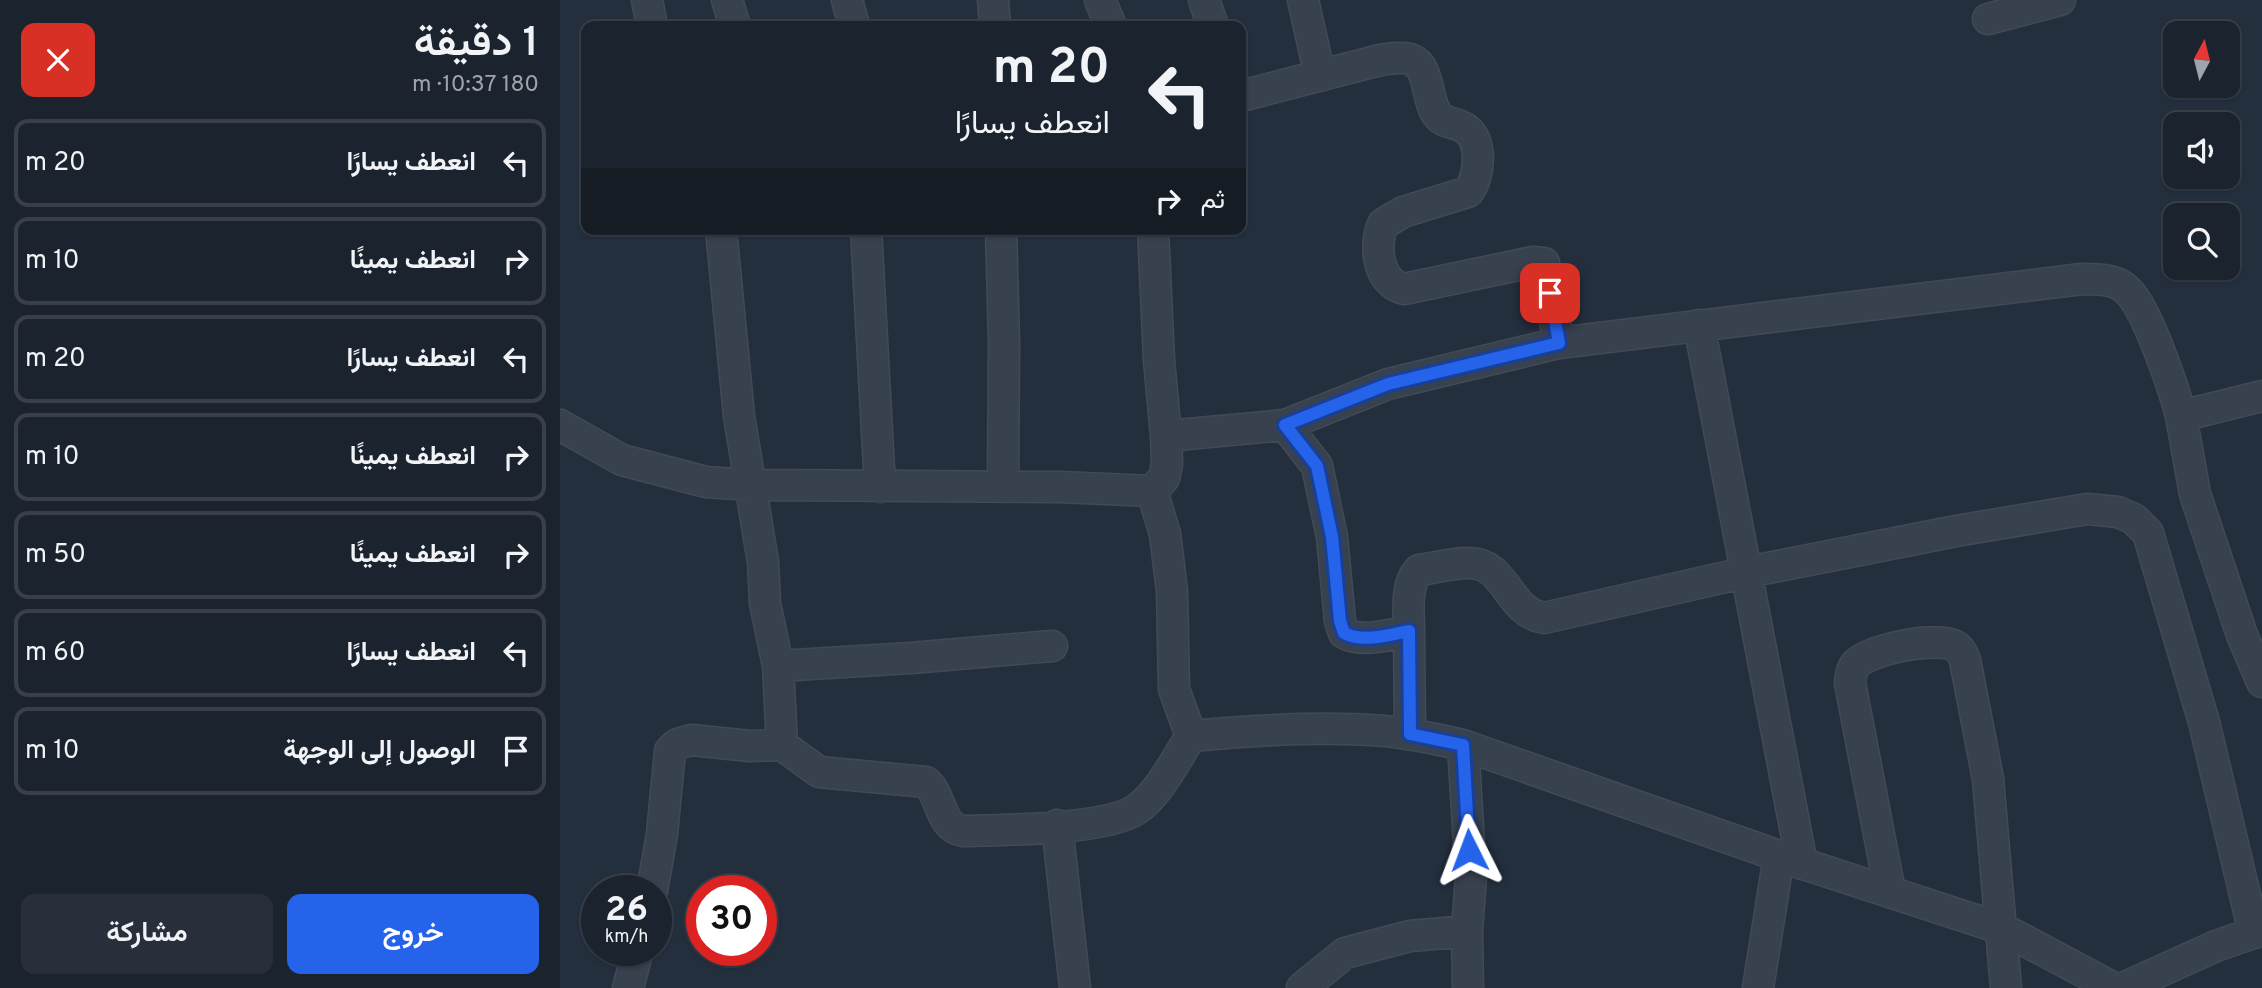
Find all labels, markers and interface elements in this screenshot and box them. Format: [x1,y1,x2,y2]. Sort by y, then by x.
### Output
text: 1 دقيقة [414,18,539,71]
north arrow [2163,21,2240,98]
map controls [2163,21,2240,280]
button: close [21,23,95,97]
text: 20 m [993,39,1110,101]
icon: left [1134,49,1225,140]
text: 180 m · 10:37 [412,71,539,100]
text: انعطف يسارًا [955,105,1110,145]
button: sound [2163,112,2240,189]
icon: left [497,144,535,182]
text: 20 m [25,147,86,180]
text: انعطف يسارًا [346,147,476,180]
icon: right [1149,182,1187,220]
text: ثم [1201,185,1225,218]
button: search [2163,203,2240,280]
icon: right [497,242,535,280]
text: 10 m [25,245,80,278]
text: انعطف يمينًا [350,245,476,278]
pin [1520,263,1580,323]
icon: arrive [1531,274,1569,312]
icon: left [497,340,535,378]
text: 20 m [25,343,86,376]
text: انعطف يسارًا [346,343,476,376]
icon: right [497,438,535,476]
text: 10 m [25,441,80,474]
text: انعطف يمينًا [350,441,476,474]
icon: right [497,536,535,574]
text: 50 m [25,539,86,572]
text: انعطف يمينًا [350,539,476,572]
icon: left [497,634,535,672]
text: 60 m [25,637,85,670]
text: انعطف يسارًا [346,637,476,670]
icon: arrive [497,732,535,770]
text: 10 m [25,735,80,768]
text: الوصول إلى الوجهة [283,735,476,768]
position arrow [1432,813,1506,887]
speed limit sign: 30 [686,875,777,966]
text: 26 [605,889,648,933]
button: مشاركة [21,894,273,974]
button: خروج [287,894,539,974]
text: km/h [605,926,648,949]

